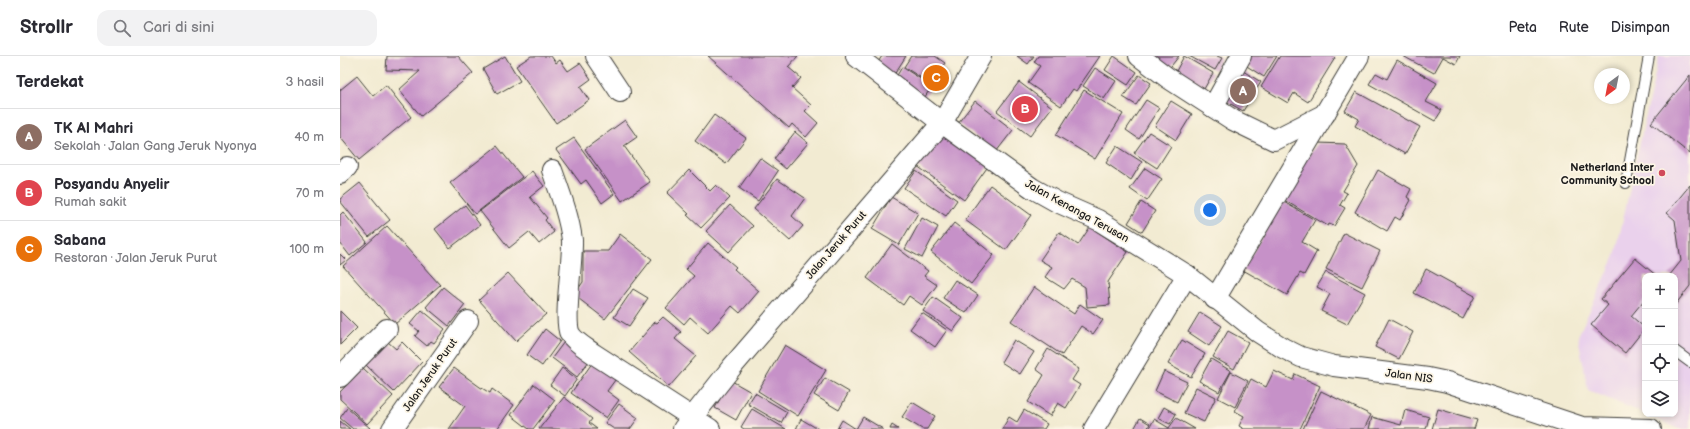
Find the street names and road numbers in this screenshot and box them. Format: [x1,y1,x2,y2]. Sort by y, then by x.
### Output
street label: Jalan Kenanga Terusan [1023,177,1131,245]
street label: Jalan Jeruk Purut [803,208,870,282]
street label: Jalan Jeruk Purut [400,336,460,414]
street label: Jalan NIS [1384,366,1434,386]

